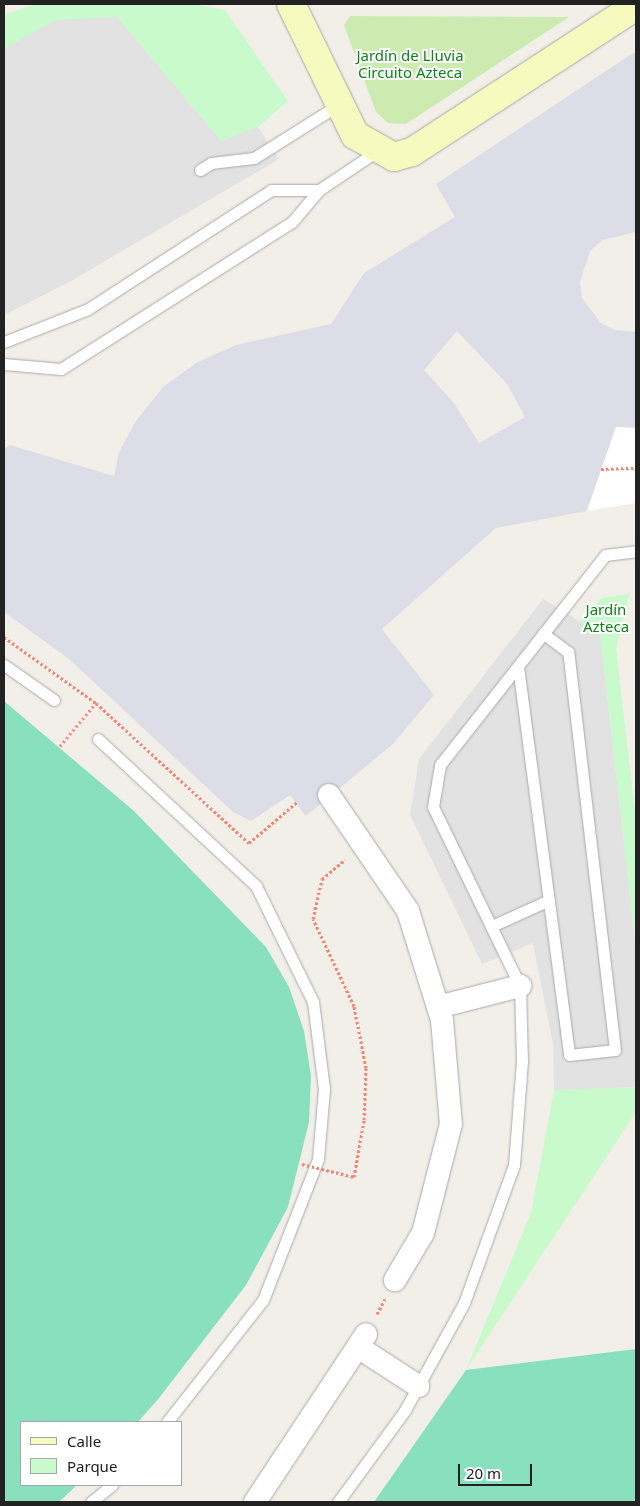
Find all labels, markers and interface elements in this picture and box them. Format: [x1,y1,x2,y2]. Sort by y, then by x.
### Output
park label: Jardín de Lluvia Circuito Azteca [356,46,464,81]
park label: Jardín Azteca [583,600,629,635]
legend [20,1421,182,1486]
text: Calle [67,1431,101,1451]
scale bar [460,1454,534,1486]
text: Parque [67,1456,117,1476]
text: 20 m [466,1463,501,1483]

